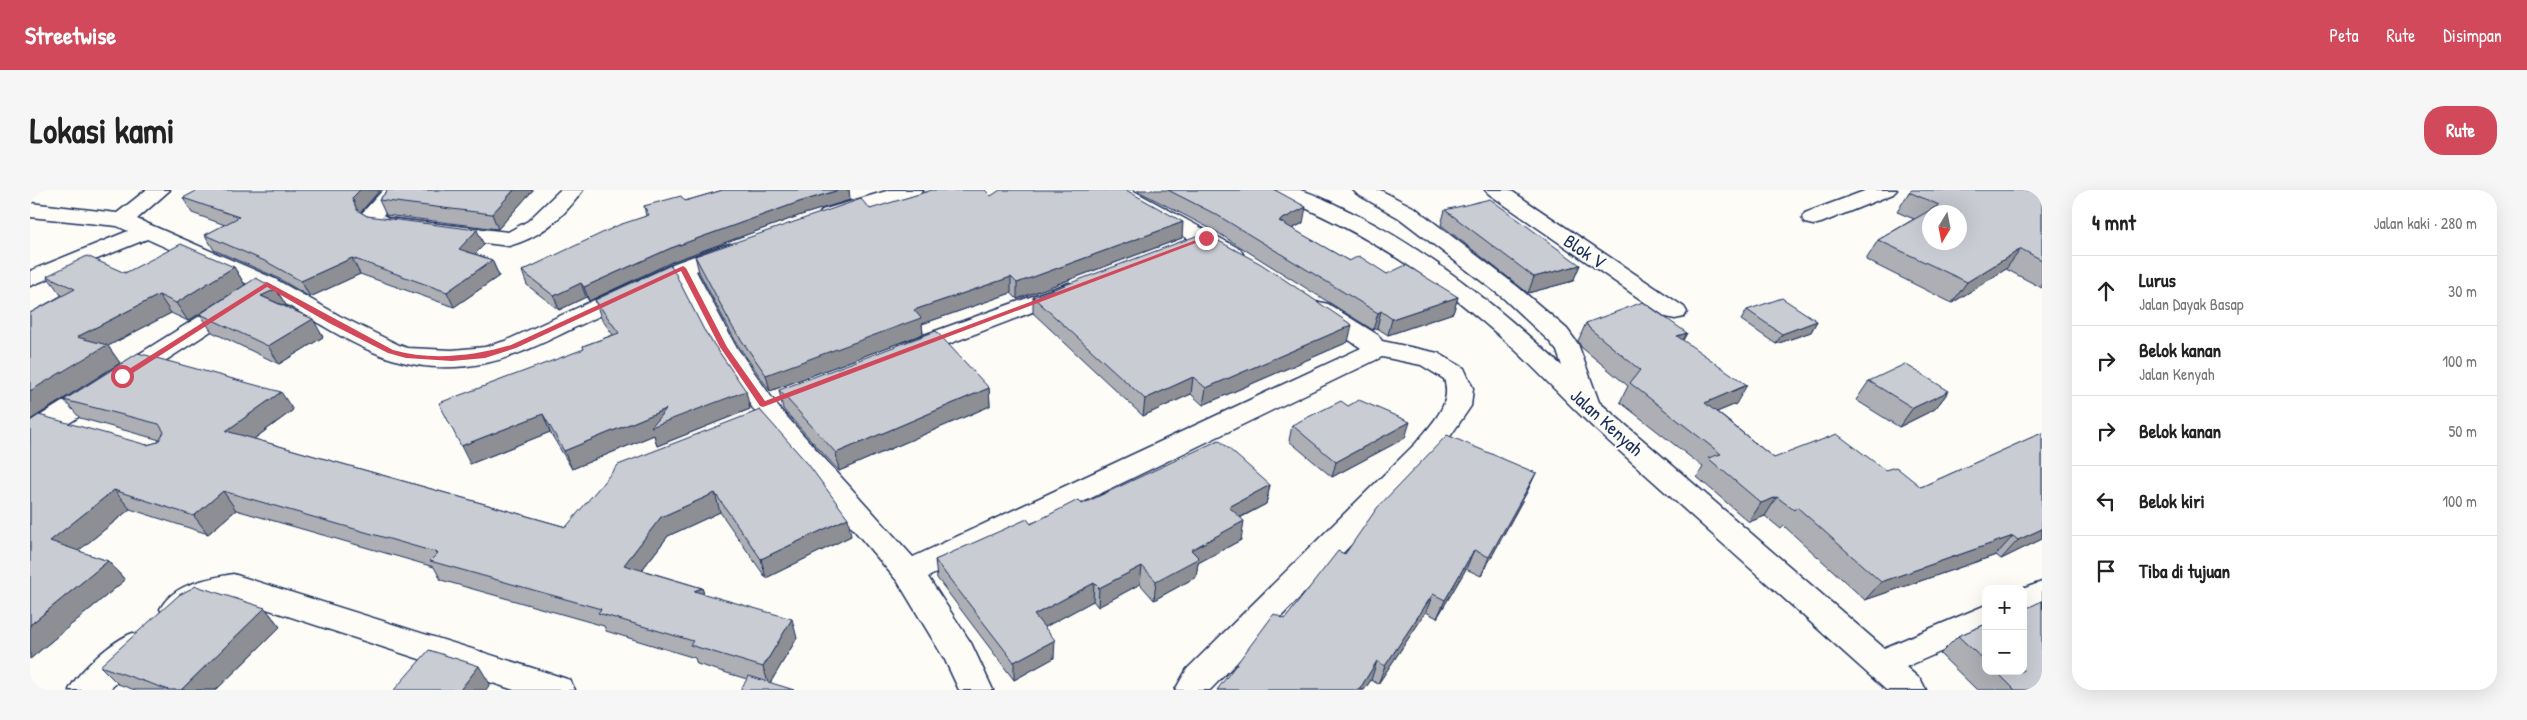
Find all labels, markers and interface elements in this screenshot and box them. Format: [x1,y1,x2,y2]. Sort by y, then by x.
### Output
text: Streetwise [25,19,116,51]
text: Peta [2330,23,2359,48]
text: Rute [2387,23,2415,48]
text: Disimpan [2443,23,2502,48]
button: Rute [2424,106,2497,155]
text: Lokasi kami [30,107,175,154]
north arrow [1922,205,1967,250]
text: 4 mnt [2092,208,2136,237]
text: Jalan kaki · 280 m [2374,212,2477,234]
route end [1195,227,1218,250]
street label: Blok V [1559,228,1611,275]
text: Lurus [2139,267,2176,293]
icon: ahead [2092,277,2120,305]
text: 30 m [2448,280,2477,302]
text: Jalan Dayak Basap [2139,293,2244,315]
text: Belok kanan [2139,337,2221,363]
icon: right [2092,347,2120,375]
text: 100 m [2442,350,2477,372]
text: Jalan Kenyah [2139,363,2214,385]
route start [111,365,134,388]
street label: Jalan Kenyah [1565,382,1649,462]
icon: right [2092,417,2120,445]
text: Belok kanan [2139,418,2221,444]
text: 50 m [2449,420,2477,442]
icon: left [2092,487,2120,515]
text: Belok kiri [2139,488,2205,514]
text: 100 m [2442,490,2477,512]
icon: arrive [2092,557,2120,585]
text: Tiba di tujuan [2139,558,2230,584]
map controls [1982,585,2027,675]
button: + [1982,585,2027,630]
button: − [1982,630,2027,675]

